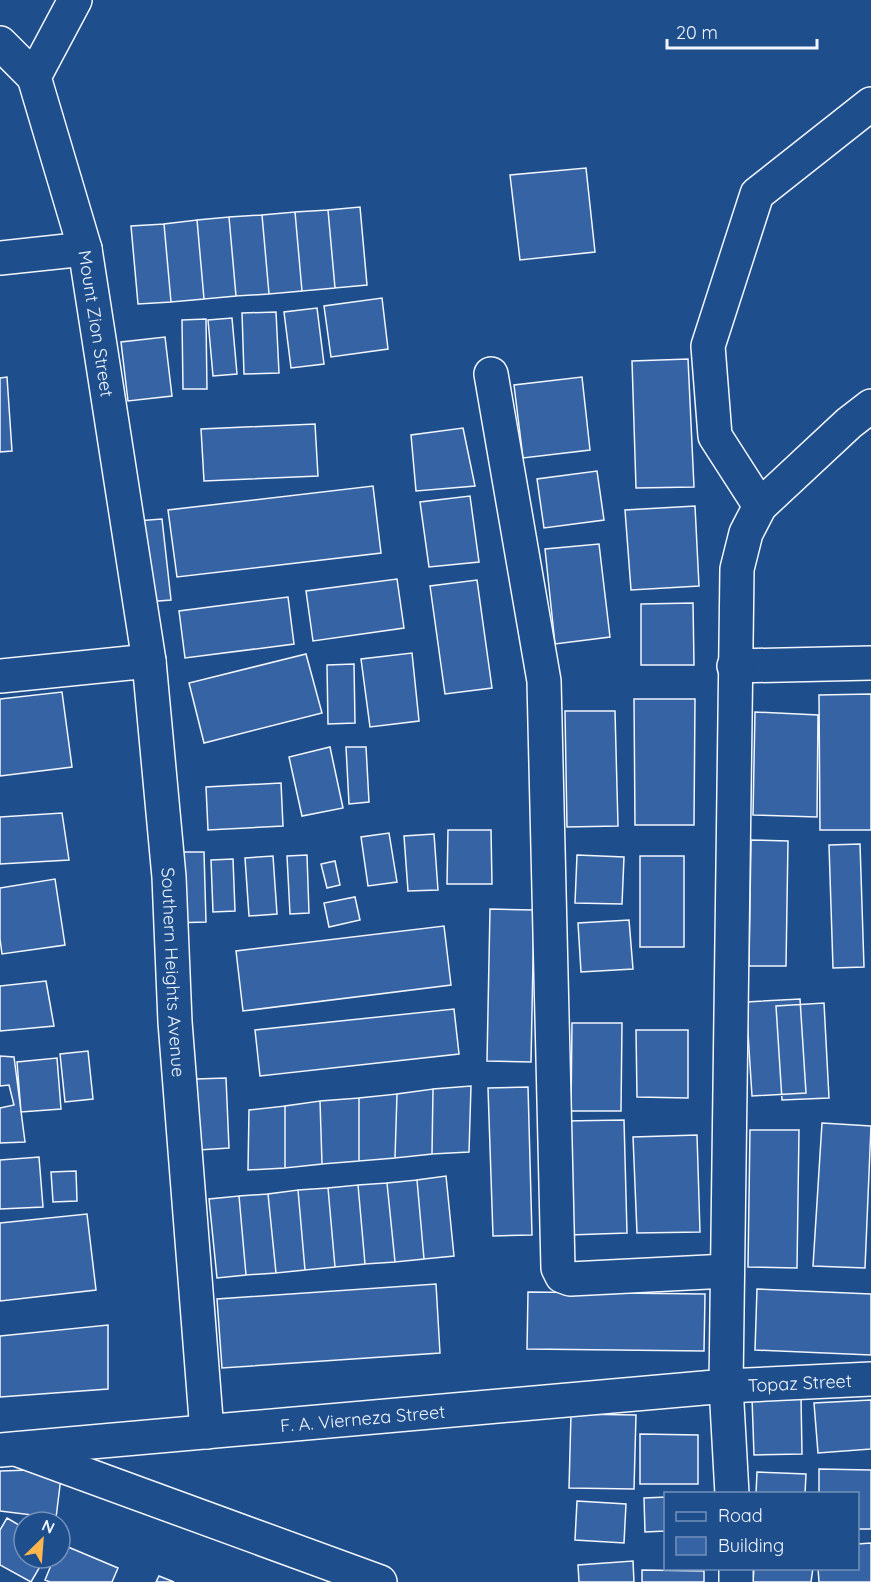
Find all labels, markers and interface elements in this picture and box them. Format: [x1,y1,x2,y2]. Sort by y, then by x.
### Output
scale bar [667,12,817,50]
text: 20 m [676,21,718,44]
street label: Mount Zion Street [74,248,119,399]
street label: Southern Heights Avenue [157,866,191,1078]
street label: Topaz Street [747,1368,852,1396]
street label: F. A. Vierneza Street [279,1399,446,1437]
legend [664,1492,859,1570]
text: Road [718,1504,763,1527]
north arrow [12,1510,72,1570]
text: N [39,1515,58,1538]
text: Building [718,1534,784,1557]

